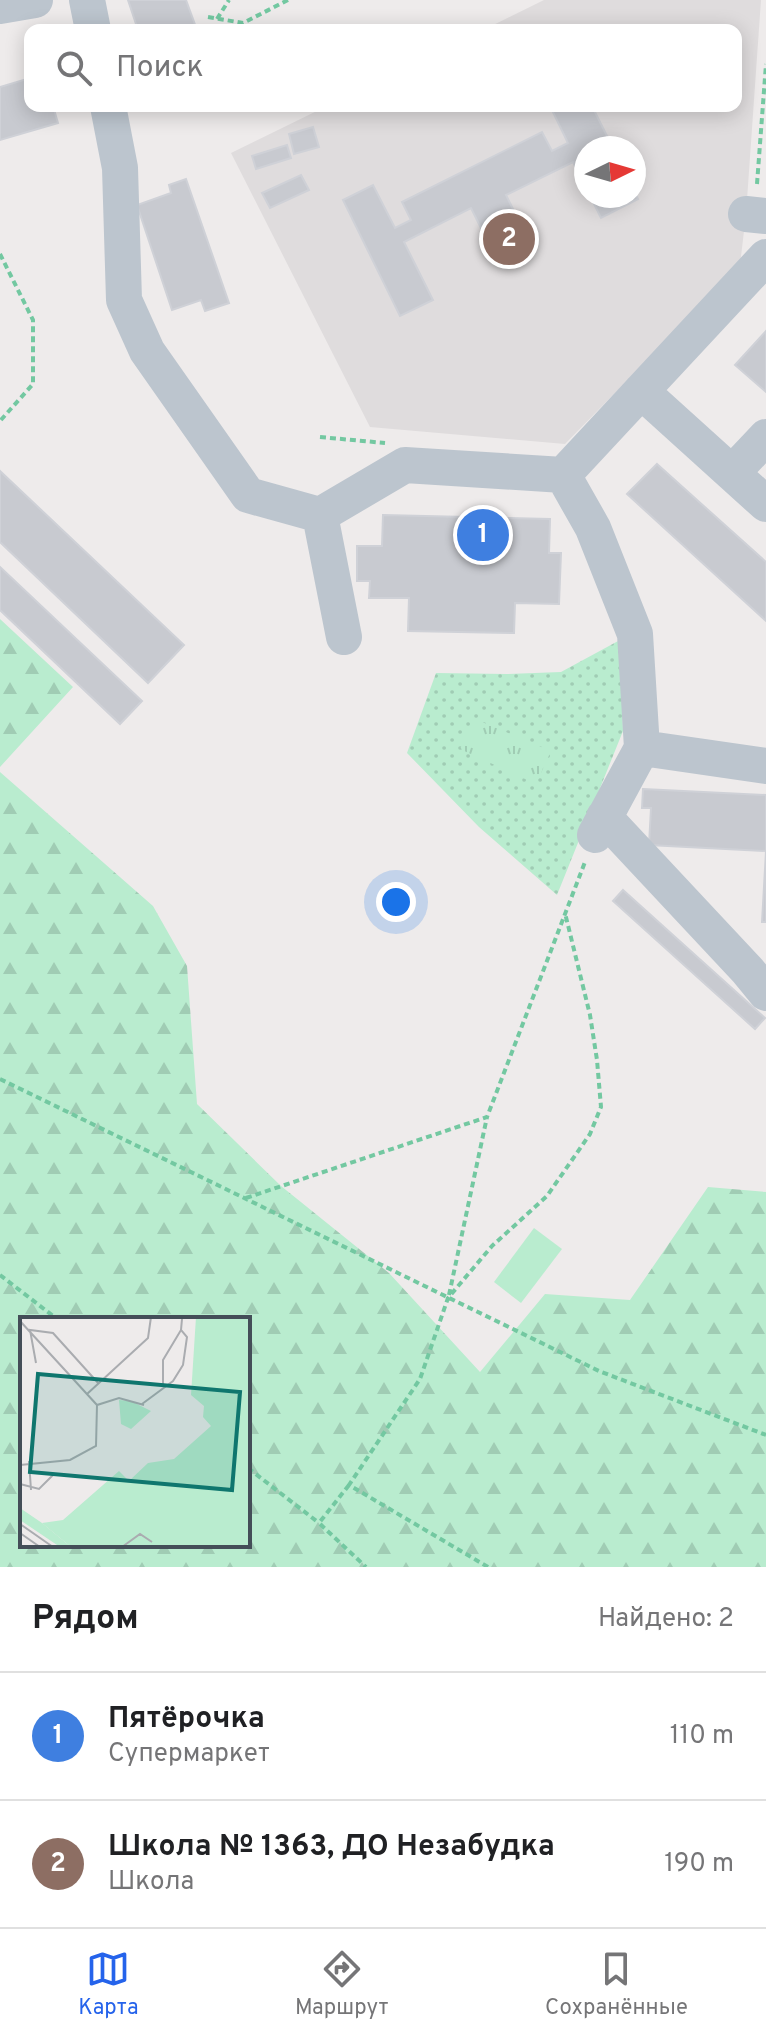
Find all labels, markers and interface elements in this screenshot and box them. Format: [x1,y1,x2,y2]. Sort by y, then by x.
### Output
search box [24,24,742,112]
icon: search [52,46,96,90]
text: Поиск [116,50,204,87]
north arrow [574,136,646,208]
pin: 2 [483,209,535,269]
pin: 1 [457,505,509,565]
your location [376,882,416,922]
inset map [20,1317,250,1547]
text: Рядом [32,1598,139,1641]
text: Найдено: 2 [598,1603,734,1636]
text: Пятёрочка [108,1701,265,1738]
text: 1 [53,1720,63,1753]
text: 110 m [670,1720,734,1753]
text: Супермаркет [108,1738,270,1771]
text: Школа № 1363, ДО Незабудка [108,1829,555,1866]
text: 2 [50,1848,66,1881]
text: 190 m [664,1848,734,1881]
text: Школа [108,1866,194,1899]
tab: Карта [78,1947,139,2022]
tab: Маршрут [295,1947,389,2022]
tab: Сохранённые [545,1947,688,2022]

